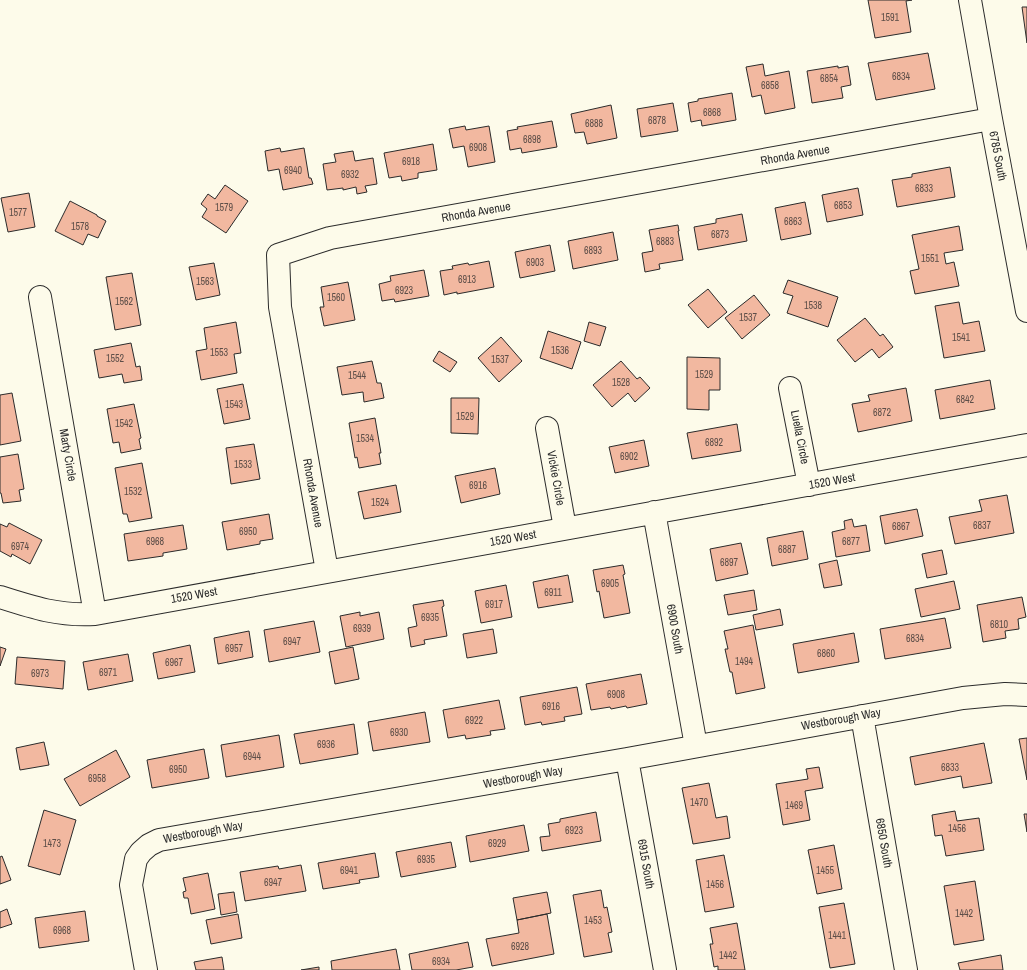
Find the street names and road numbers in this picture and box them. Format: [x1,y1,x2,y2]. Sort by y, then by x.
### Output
street label: 6785 South [985,130,1011,182]
street label: Rhonda Avenue [759,141,831,169]
street label: Rhonda Avenue [440,198,512,226]
street label: Luella Circle [787,409,813,465]
street label: Marty Circle [56,427,80,483]
street label: Vickie Circle [543,449,569,507]
street label: Rhonda Avenue [299,457,327,529]
street label: 1520 West [808,469,857,493]
street label: 1520 West [489,526,538,550]
street label: 1520 West [170,583,219,607]
street label: 6900 South [663,603,687,655]
street label: Westborough Way [800,704,882,734]
street label: Westborough Way [482,762,564,792]
street label: Westborough Way [162,817,244,847]
street label: 6850 South [872,817,896,869]
street label: 6915 South [634,838,658,890]

